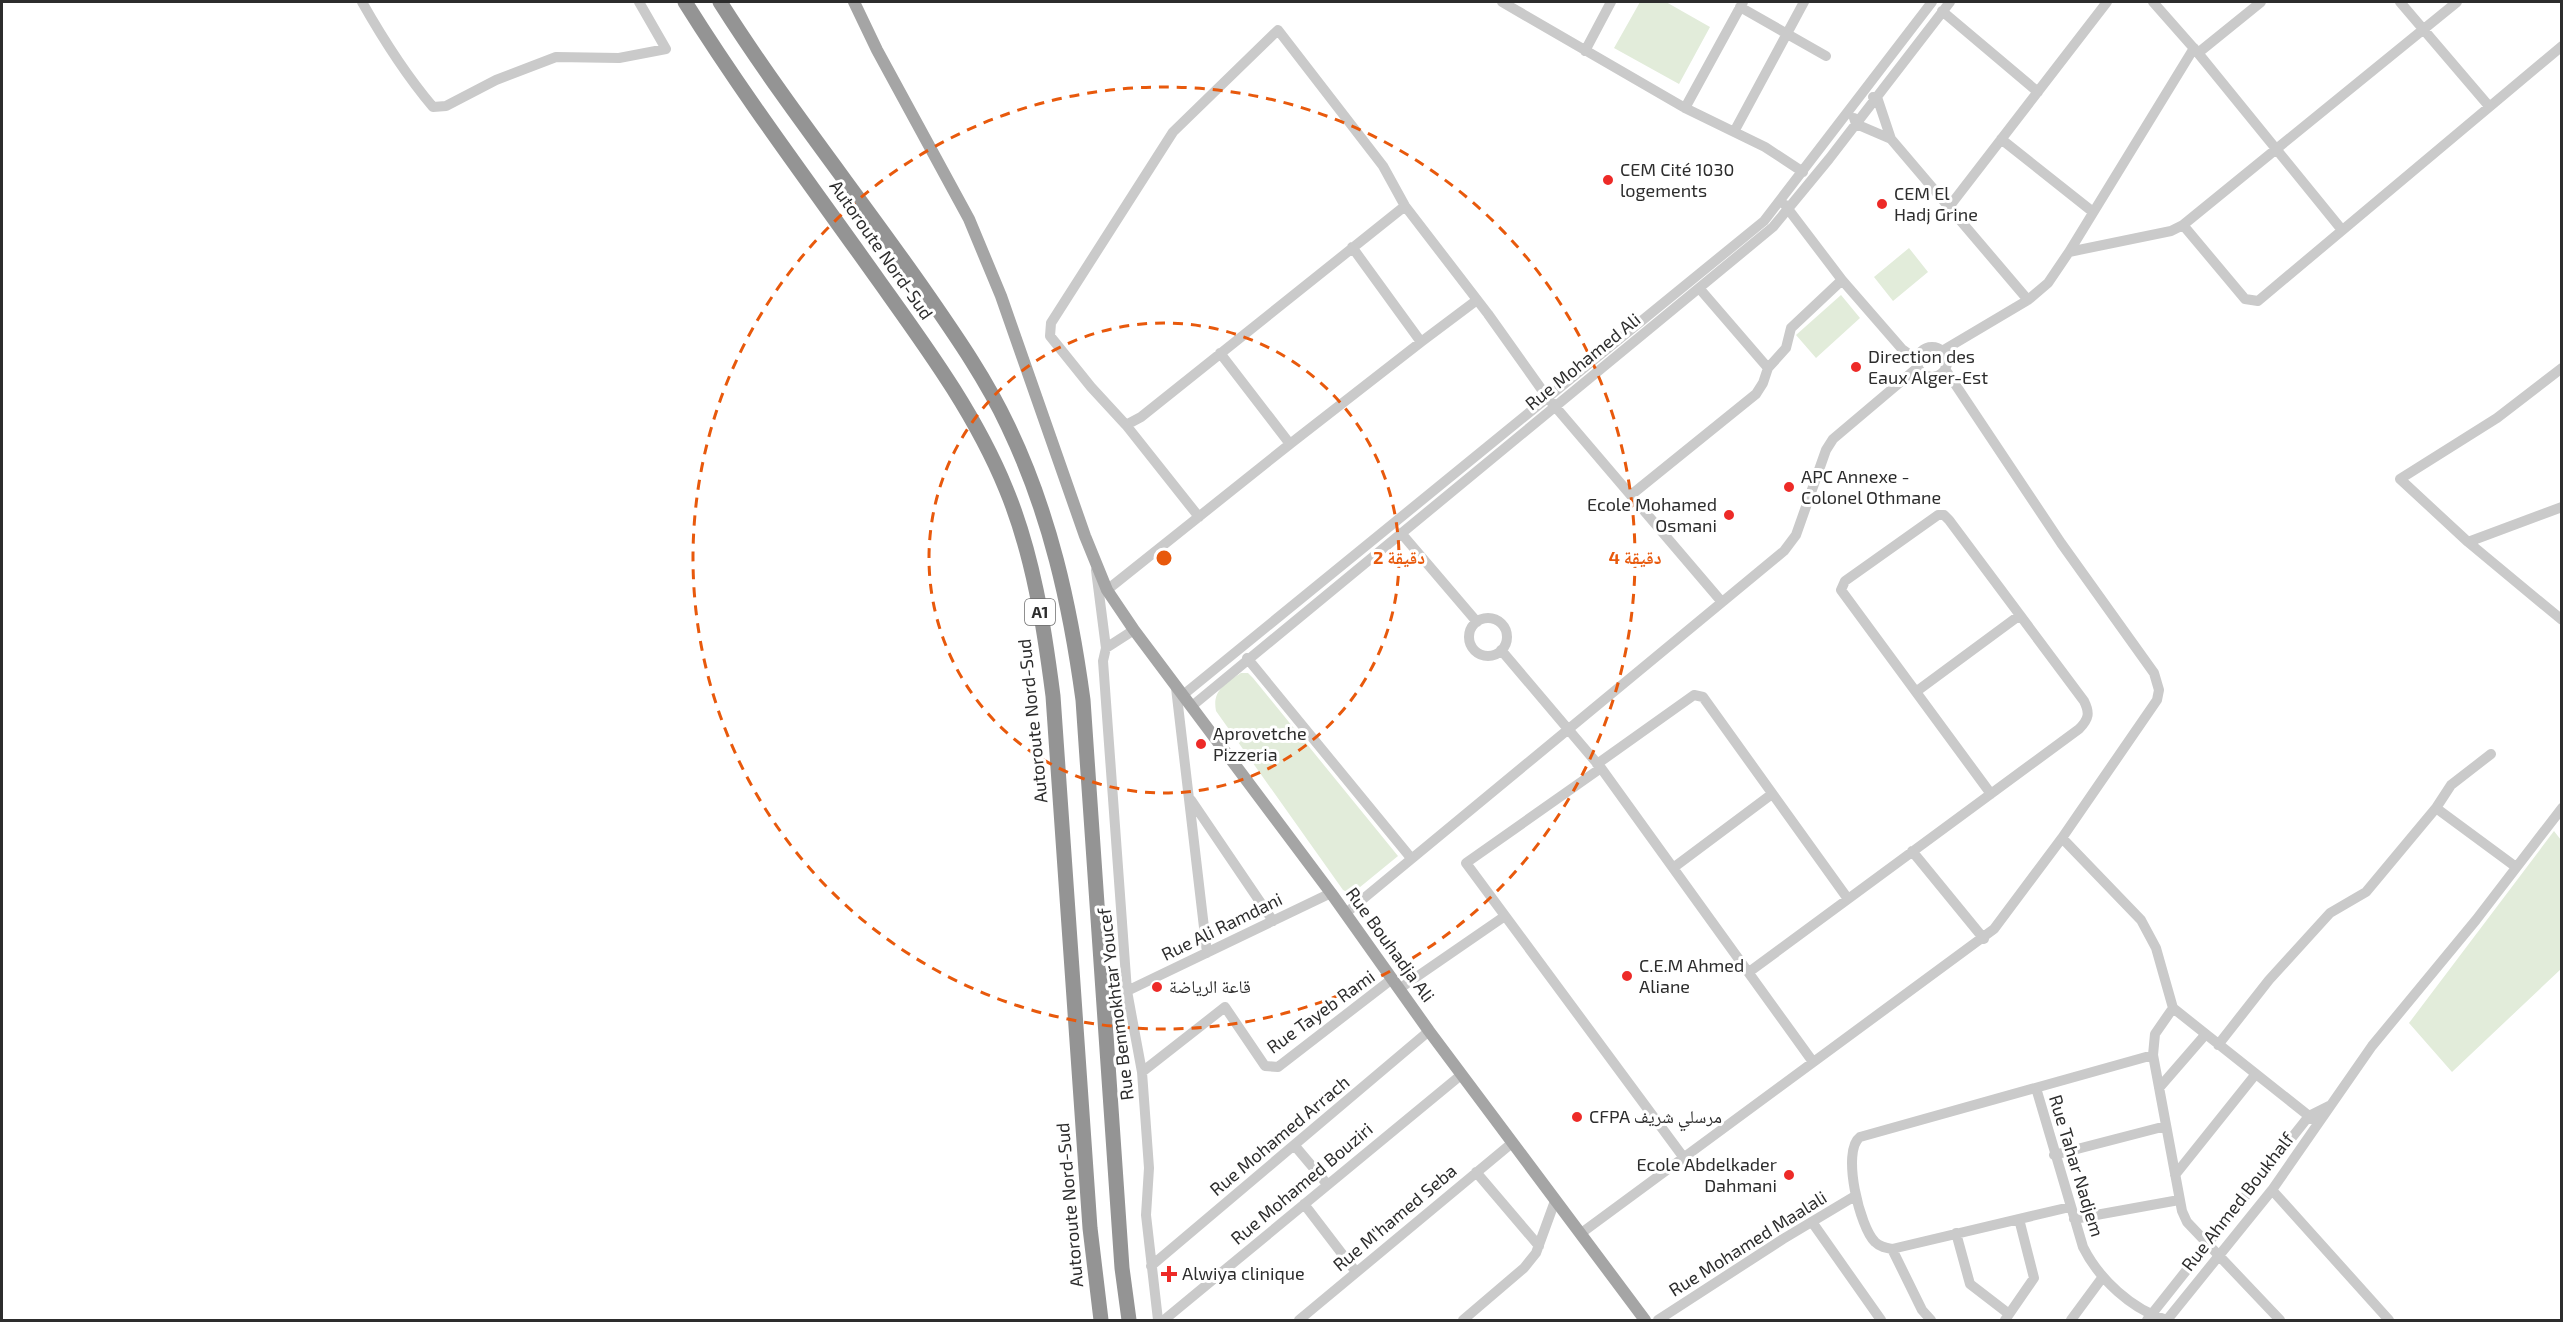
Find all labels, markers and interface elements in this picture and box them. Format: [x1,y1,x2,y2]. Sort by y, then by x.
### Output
place label: CEM Cité 1030 logements [1620,158,1734,201]
marker: CEM Cité 1030 logements [1601,173,1615,187]
street label: Autoroute Nord-Sud [825,175,938,323]
place label: CEM El Hadj Grine [1894,182,1978,225]
marker: CEM El Hadj Grine [1875,197,1889,211]
street label: Rue Mohamed Ali [1520,308,1644,414]
place label: Direction des Eaux Alger-Est [1868,345,1988,388]
marker: Direction des Eaux Alger-Est [1849,360,1863,374]
place label: APC Annexe - Colonel Othmane [1801,465,1941,508]
marker: APC Annexe - Colonel Othmane [1782,480,1796,494]
place label: Ecole Mohamed Osmani [1587,493,1717,536]
marker: Ecole Mohamed Osmani [1722,508,1736,522]
text: 2 دقيقة [1373,546,1425,568]
text: 4 دقيقة [1608,546,1662,568]
centre of rings [1154,548,1174,568]
road number: A1 [1025,599,1055,625]
street label: Autoroute Nord-Sud [1012,638,1052,804]
place label: Aprovetche Pizzeria [1213,722,1307,765]
marker: Aprovetche Pizzeria [1194,737,1208,751]
street label: Rue Bouhadja Ali [1342,883,1440,1006]
street label: Rue Ali Ramdani [1158,887,1286,965]
street label: Rue Benmokhtar Youcef [1092,905,1138,1102]
place label: C.E.M Ahmed Aliane [1639,954,1744,997]
street label: Rue Tayeb Rami [1262,965,1379,1058]
marker: C.E.M Ahmed Aliane [1620,969,1634,983]
place label: قاعة الرياضة [1169,975,1251,997]
marker: قاعة الرياضة [1150,980,1164,994]
street label: Rue Mohamed Arrach [1205,1070,1354,1200]
street label: Rue Tahar Nadjem [2045,1092,2109,1239]
place label: CFPA مرسلي شريف [1589,1105,1722,1132]
marker: CFPA مرسلي شريف [1570,1110,1584,1124]
street label: Rue Mohamed Bouziri [1226,1118,1377,1249]
street label: Autoroute Nord-Sud [1051,1122,1087,1288]
street label: Rue Ahmed Boukhalf [2176,1127,2299,1275]
place label: Ecole Abdelkader Dahmani [1636,1153,1777,1196]
street label: Rue M'hamed Seba [1328,1159,1461,1275]
marker: Ecole Abdelkader Dahmani [1782,1168,1796,1182]
street label: Rue Mohamed Maalali [1665,1186,1830,1301]
place label: Alwiya clinique [1182,1262,1305,1284]
marker: Alwiya clinique [1160,1265,1178,1283]

